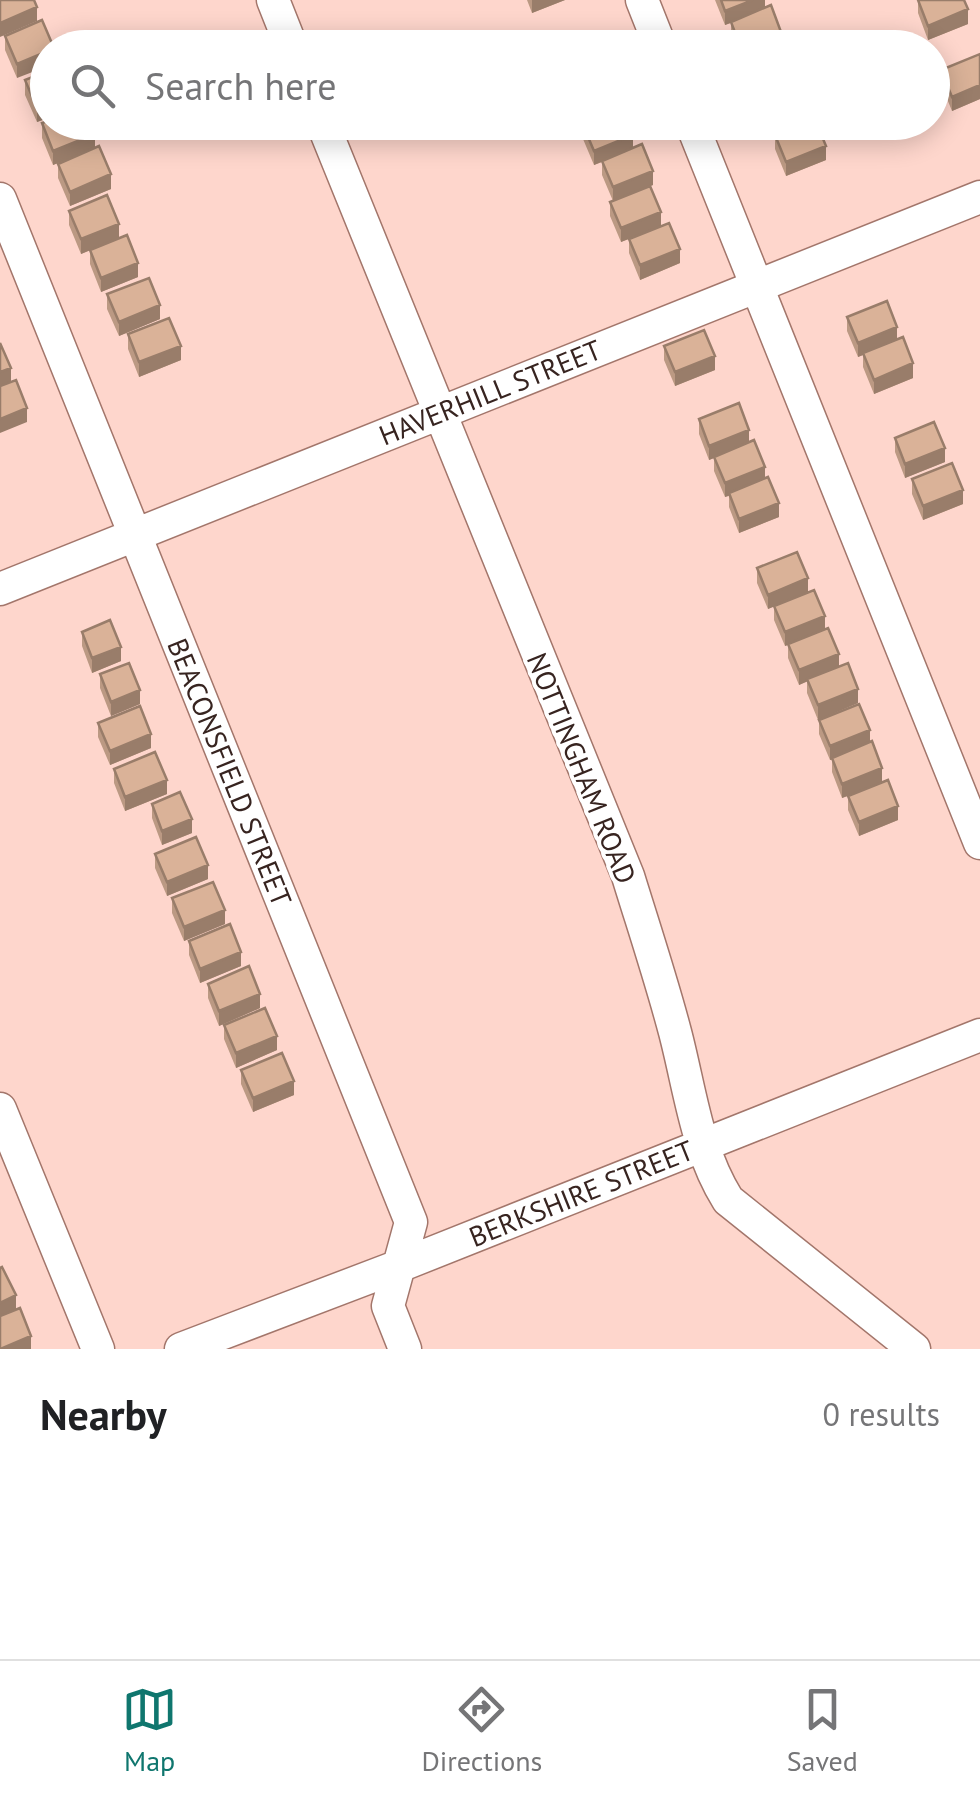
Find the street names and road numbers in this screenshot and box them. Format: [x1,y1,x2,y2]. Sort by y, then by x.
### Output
street label: HAVERHILL STREET [373,330,607,453]
street label: BEACONSFIELD STREET [159,633,301,912]
street label: NOTTINGHAM ROAD [519,647,645,889]
street label: BERKSHIRE STREET [463,1131,699,1255]

